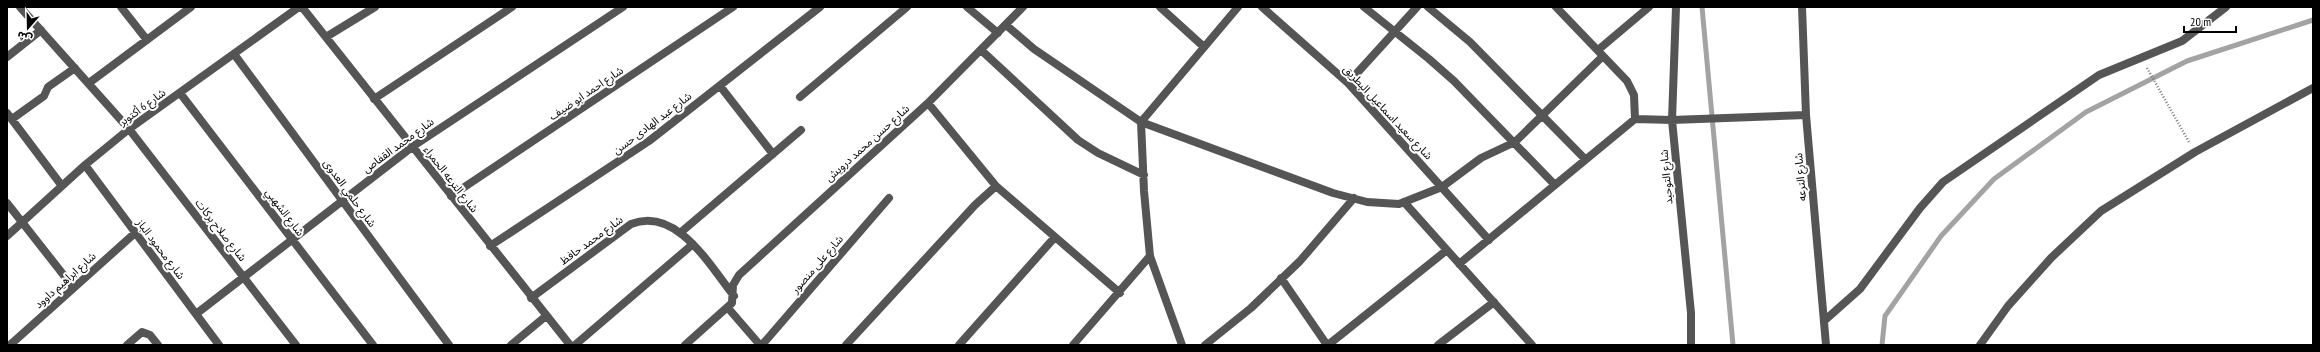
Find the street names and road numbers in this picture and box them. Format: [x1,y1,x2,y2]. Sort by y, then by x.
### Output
street label: شارع سعيد اسماعيل البطريق [1340,62,1436,163]
street label: شارع احمد ابو ضيف [546,63,627,124]
street label: شارع 6 أكتوبر [115,85,169,130]
street label: شارع عبد الهادى حسن [610,89,695,158]
street label: شارع حسن محمد درويش [822,101,913,185]
street label: شارع محمد القفاص [359,114,437,176]
street label: شارع الترعه الحمراء [420,143,482,216]
street label: شارع التوحيد [1657,149,1676,205]
street label: شارع الترعه [1791,152,1810,202]
street label: شارع حلمي العدوى [319,156,380,232]
street label: شارع الشهبي [261,185,308,240]
street label: شارع صلاح بركات [192,196,250,265]
street label: شارع محمد حافظ [557,212,626,268]
street label: شارع محمود الباز [132,215,189,283]
street label: شارع على منصور [787,232,847,297]
street label: شارع ابراهيم داوود [31,248,100,313]

